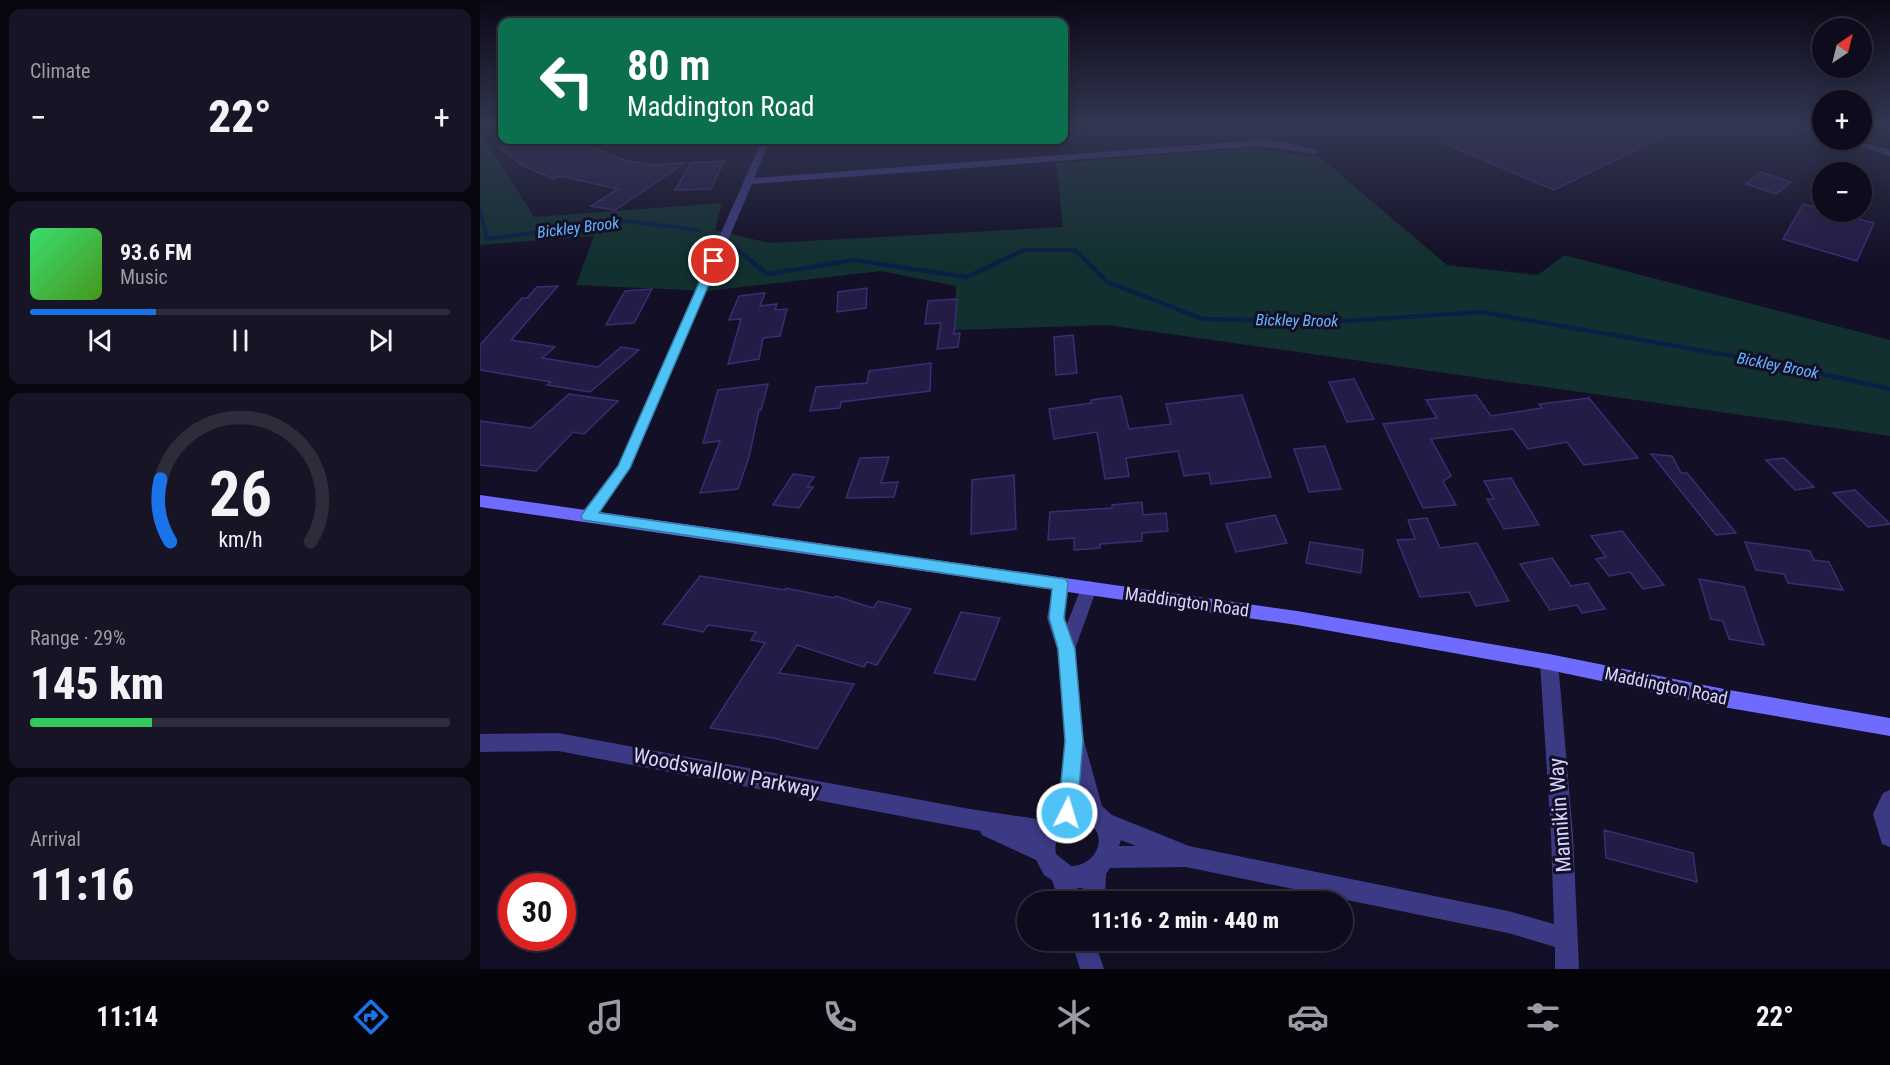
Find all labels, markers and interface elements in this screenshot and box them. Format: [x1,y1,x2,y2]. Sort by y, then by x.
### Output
north arrow [1812,18,1872,78]
map controls [1812,18,1872,222]
text: 80 m [627,41,710,90]
icon: left [528,42,606,120]
text: Climate [30,59,90,83]
text: 22° [208,90,272,143]
button: + [1812,90,1872,150]
text: Maddington Road [627,91,814,123]
text: − [30,98,47,137]
text: + [434,98,450,137]
button: − [1812,162,1872,222]
water label: Bickley Brook [536,213,621,242]
pin [688,235,739,286]
text: 93.6 FM [120,240,192,265]
icon: arrive [697,244,730,277]
text: Music [120,265,168,289]
water label: Bickley Brook [1256,310,1339,331]
icon: previous [84,324,117,357]
icon: pause [224,324,257,357]
icon: next [364,324,397,357]
water label: Bickley Brook [1736,348,1821,383]
text: 26 [208,458,272,531]
text: km/h [218,527,262,552]
street label: Maddington Road [1124,582,1250,621]
text: Range · 29% [30,626,126,650]
text: 145 km [30,657,164,710]
street label: Maddington Road [1603,662,1729,709]
street label: Woodswallow Parkway [631,743,821,803]
street label: Mannikin Way [1544,757,1576,873]
position arrow [1035,781,1099,845]
text: Arrival [30,827,81,851]
text: 11:16 [30,858,134,911]
speed limit sign: 30 [498,873,576,951]
text: 11:16 · 2 min · 440 m [1091,908,1279,933]
icon: directions [350,996,392,1038]
icon: music [585,996,627,1038]
icon: phone [819,996,861,1038]
icon: climate [1053,996,1095,1038]
icon: car [1287,996,1329,1038]
icon: filters [1522,996,1564,1038]
text: 11:14 [96,1001,158,1033]
text: 22° [1756,1001,1794,1033]

